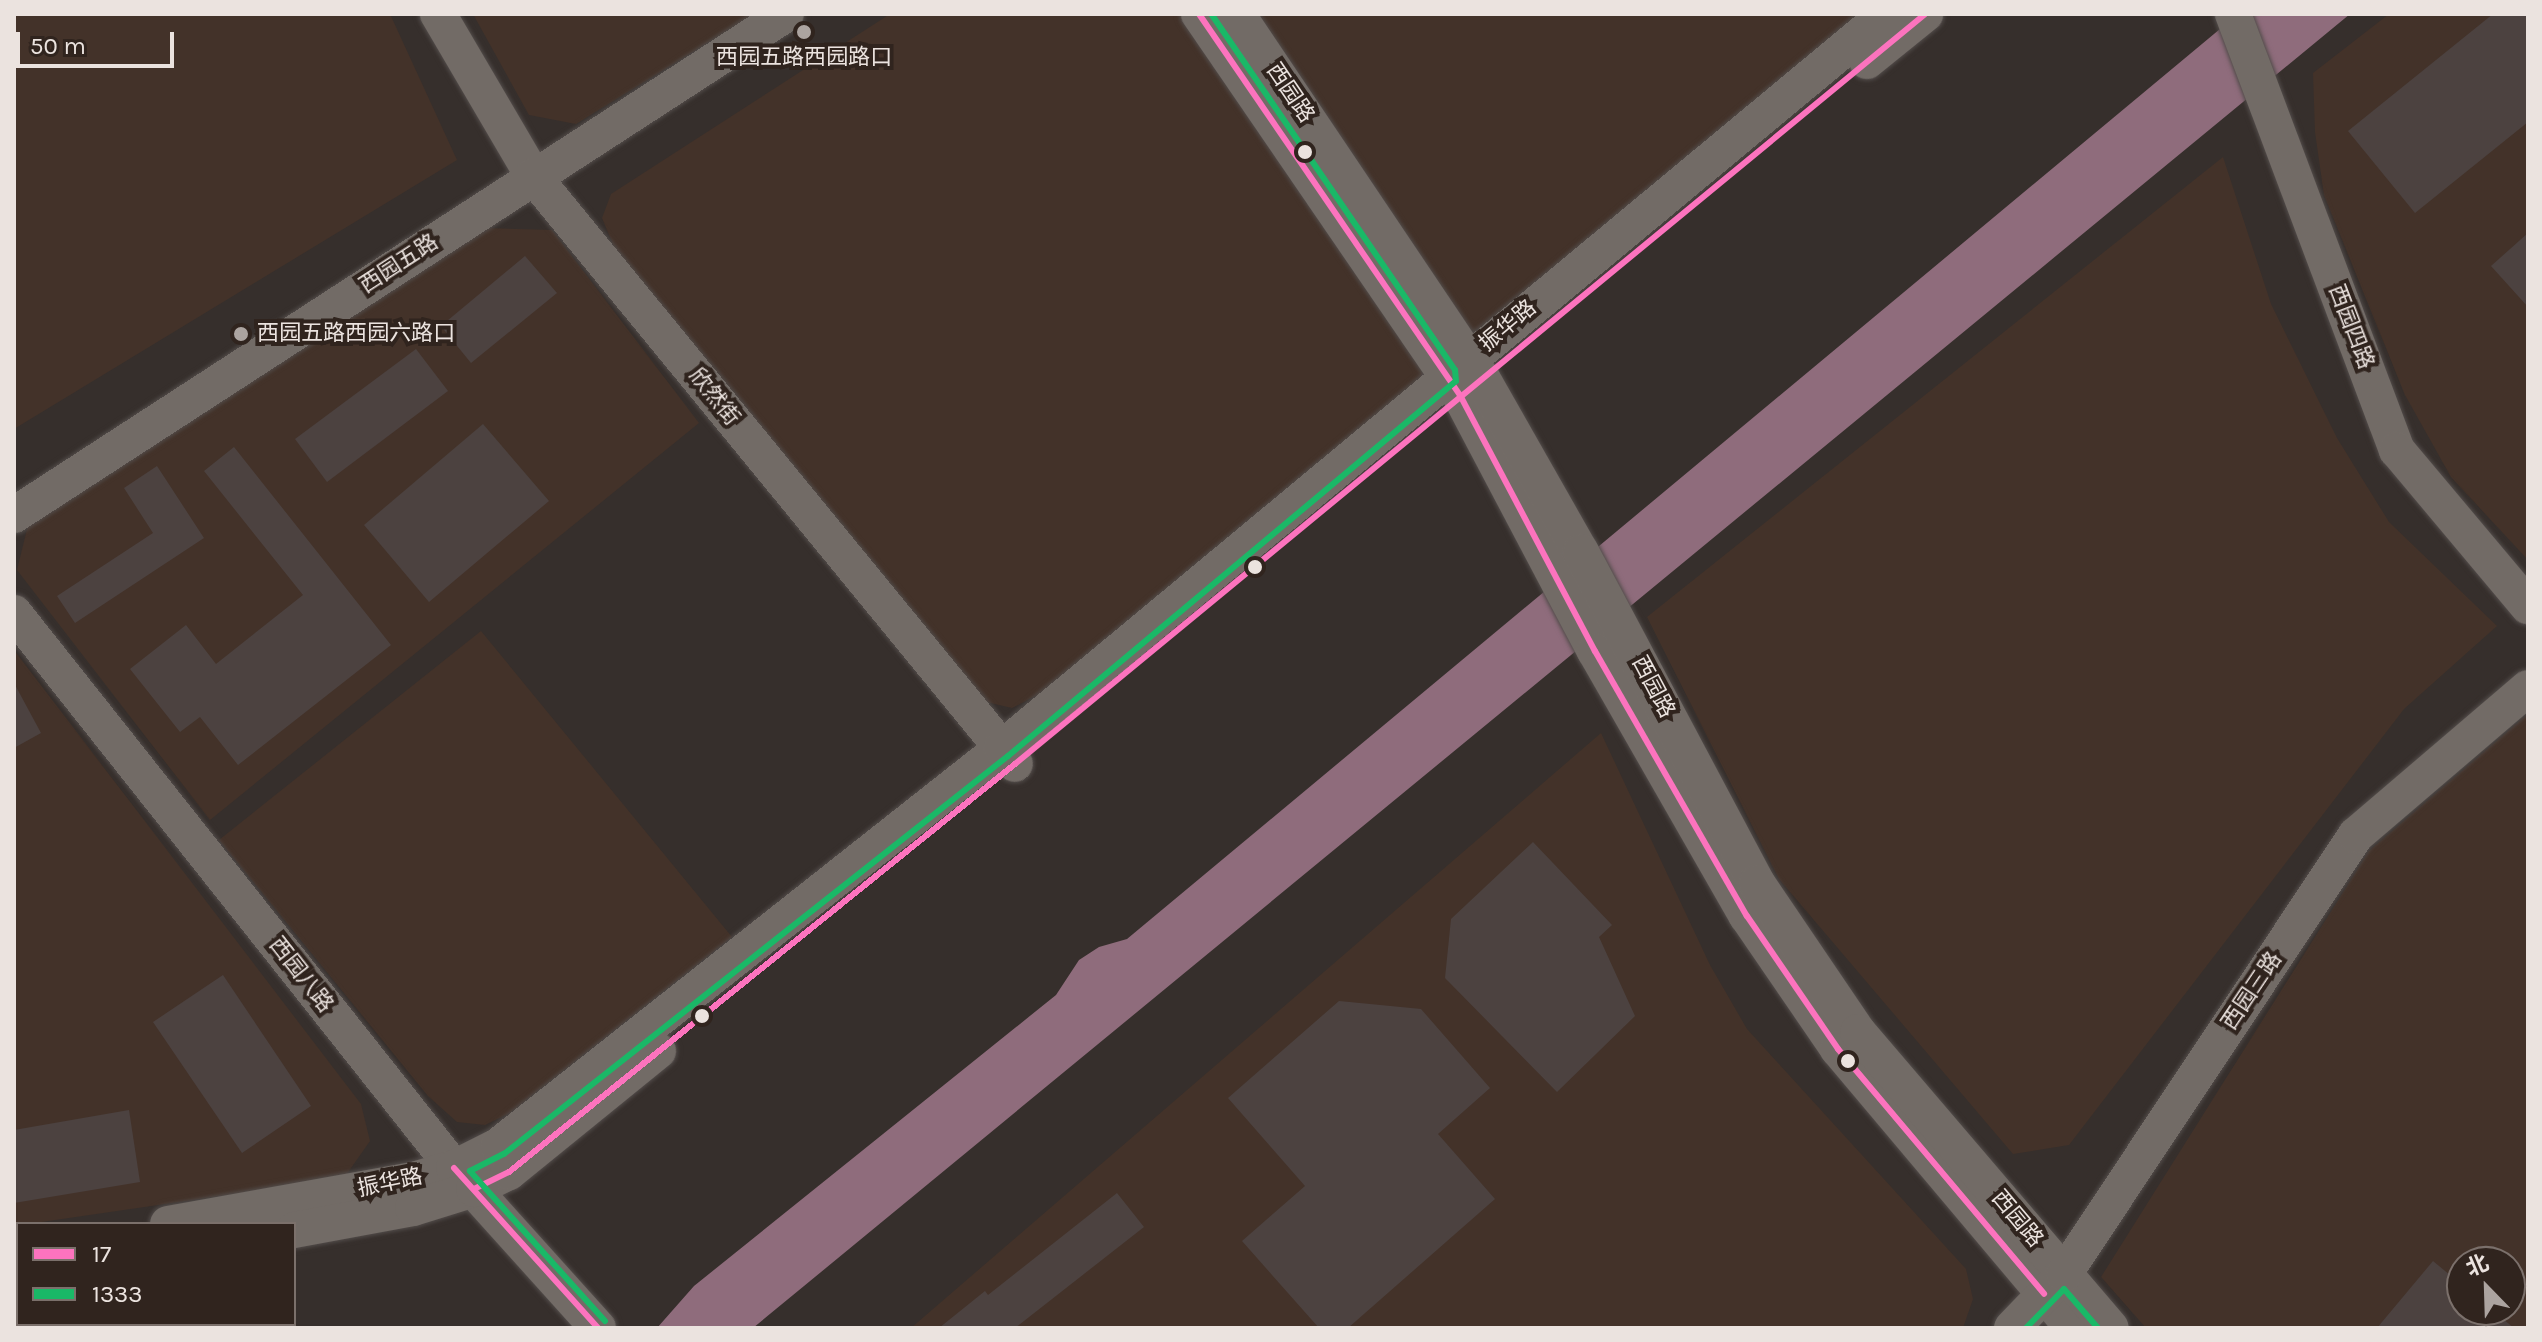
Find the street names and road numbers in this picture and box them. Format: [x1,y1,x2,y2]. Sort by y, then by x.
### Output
street label: 西园路 [1261,58,1319,128]
street label: 西园五路 [355,229,443,299]
street label: 西园四路 [2323,281,2379,373]
street label: 振华路 [1474,295,1542,357]
street label: 欣然街 [683,363,745,431]
street label: 西园路 [1626,652,1680,722]
street label: 西园八路 [264,932,338,1018]
street label: 西园三路 [2216,947,2288,1035]
street label: 振华路 [355,1163,425,1203]
street label: 西园路 [1986,1185,2048,1253]

